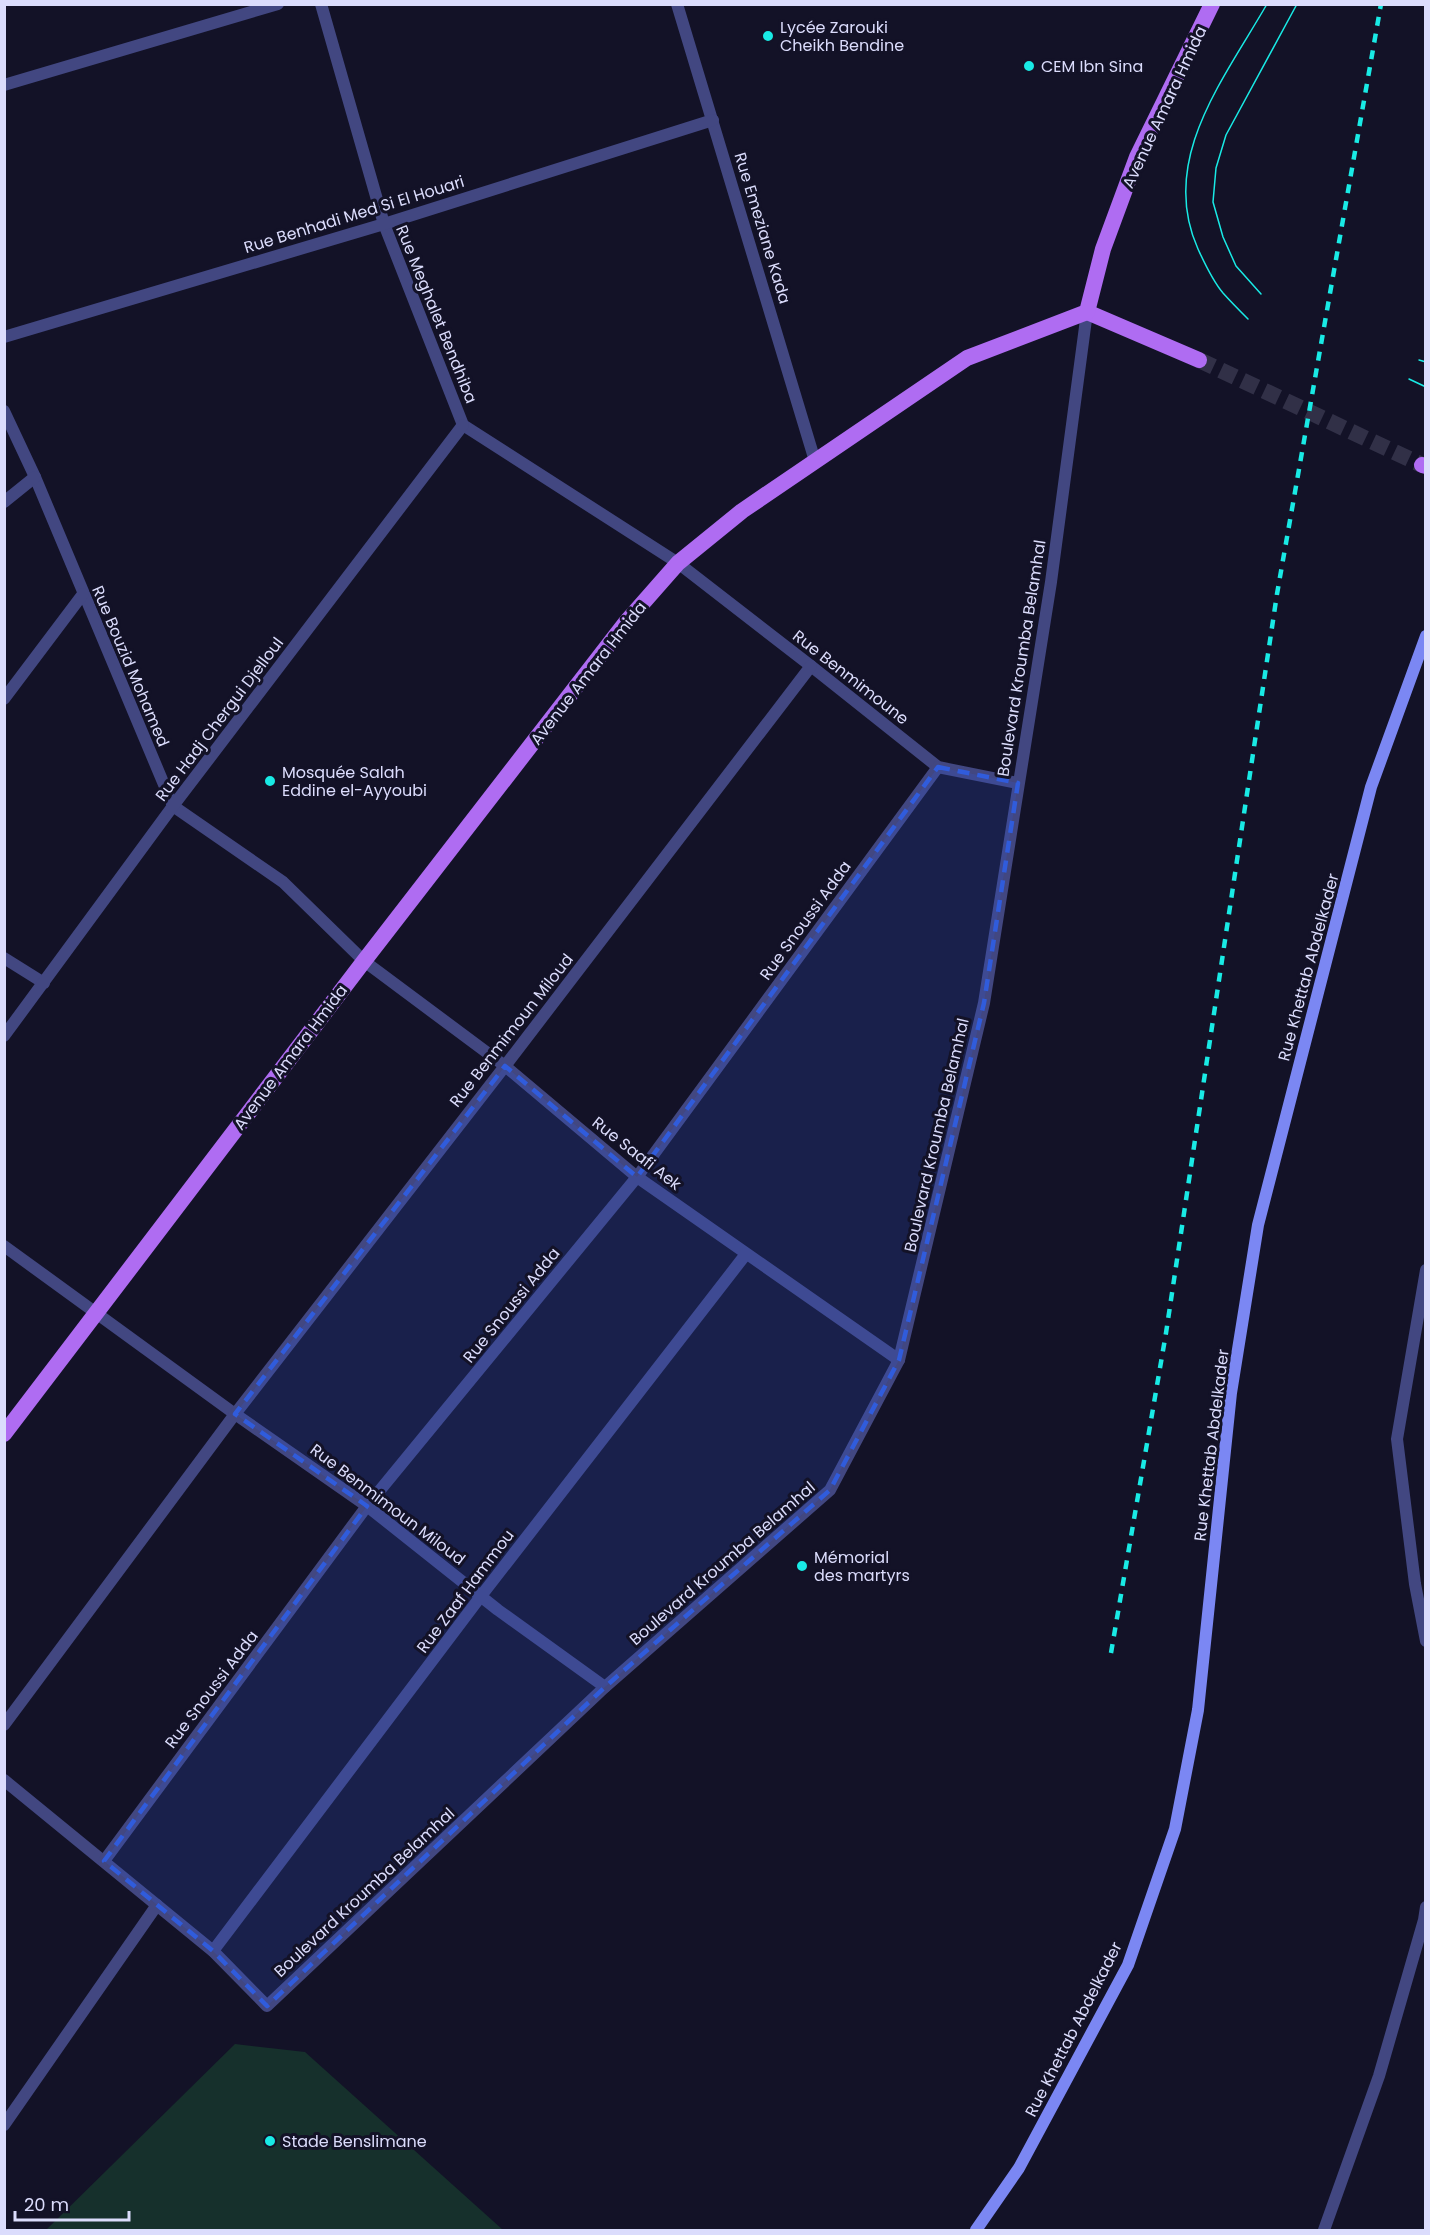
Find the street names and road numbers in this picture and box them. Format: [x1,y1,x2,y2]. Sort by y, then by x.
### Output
street label: Avenue Amara Hmida [1117,22,1212,192]
street label: Rue Emeziane Kada [729,150,797,307]
street label: Rue Benhadi Med Si El Houari [241,170,467,259]
street label: Rue Meghalet Bendhiba [390,222,483,407]
street label: Boulevard Kroumba Belamhal [991,538,1052,778]
street label: Rue Bouzid Mohamed [86,582,175,750]
street label: Avenue Amara Hmida [525,597,652,750]
street label: Rue Benmimoune [788,625,914,730]
street label: Rue Hadj Chergui Djelloul [150,632,289,806]
street label: Rue Snoussi Adda [754,856,857,985]
street label: Rue Khettab Abdelkader [1272,871,1345,1064]
street label: Rue Benmimoun Miloud [444,949,579,1112]
street label: Avenue Amara Hmida [228,980,353,1135]
street label: Boulevard Kroumba Belamhal [898,1016,975,1254]
street label: Rue Saafi Aek [587,1111,687,1196]
street label: Rue Snoussi Adda [458,1243,565,1368]
street label: Rue Khettab Abdelkader [1188,1348,1235,1542]
street label: Rue Benmimoun Miloud [305,1438,470,1570]
street label: Boulevard Kroumba Belamhal [624,1476,820,1651]
street label: Rue Zaaf Hammou [411,1525,520,1658]
street label: Rue Snoussi Adda [159,1626,263,1753]
street label: Boulevard Kroumba Belamhal [269,1802,460,1982]
street label: Rue Khettab Abdelkader [1019,1938,1128,2121]

